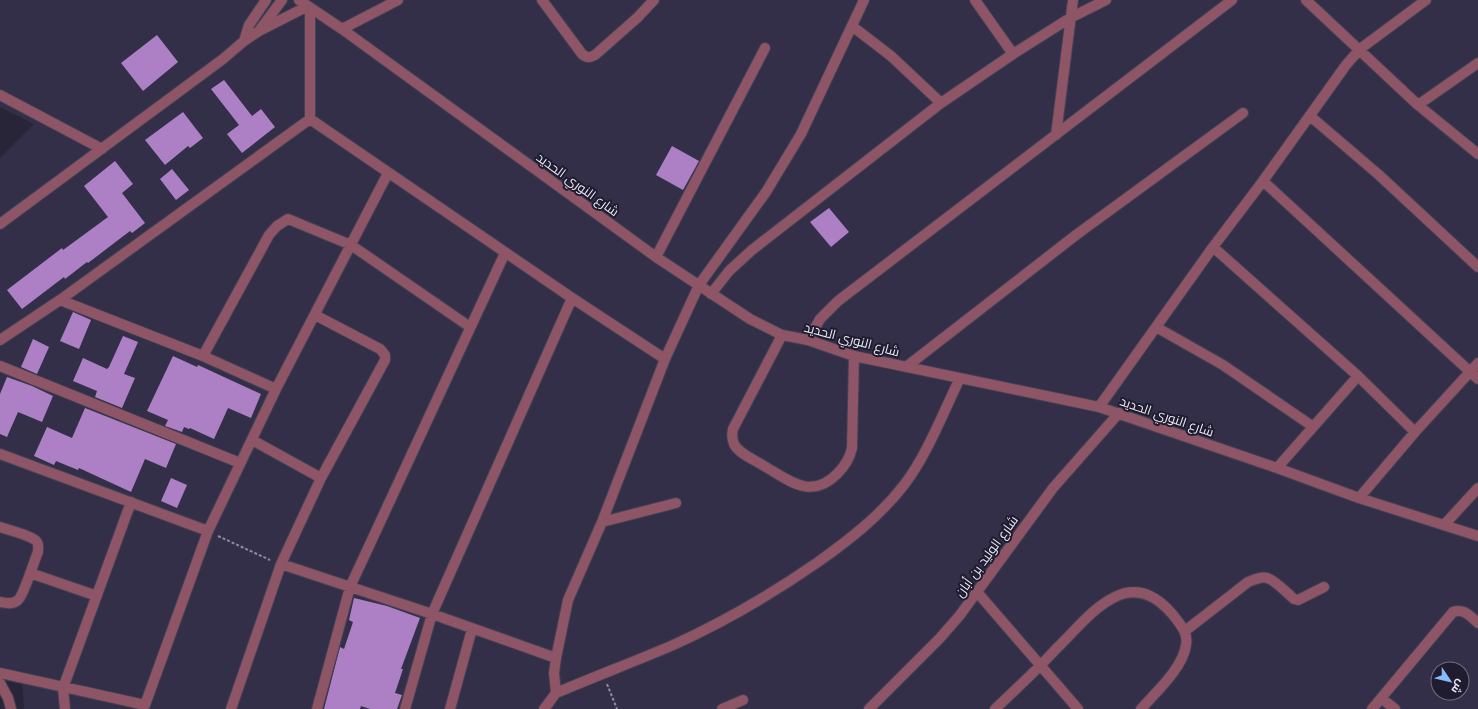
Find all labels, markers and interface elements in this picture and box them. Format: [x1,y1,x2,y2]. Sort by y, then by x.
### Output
street label: شارع النوري الحديد [532,149,622,222]
street label: شارع النوري الحديد [802,320,901,362]
street label: شارع النوري الحديد [1117,393,1216,442]
street label: شارع الوليد بن أبان [951,512,1022,601]
north arrow [1430,661,1470,701]
text: ش [1448,677,1467,696]

